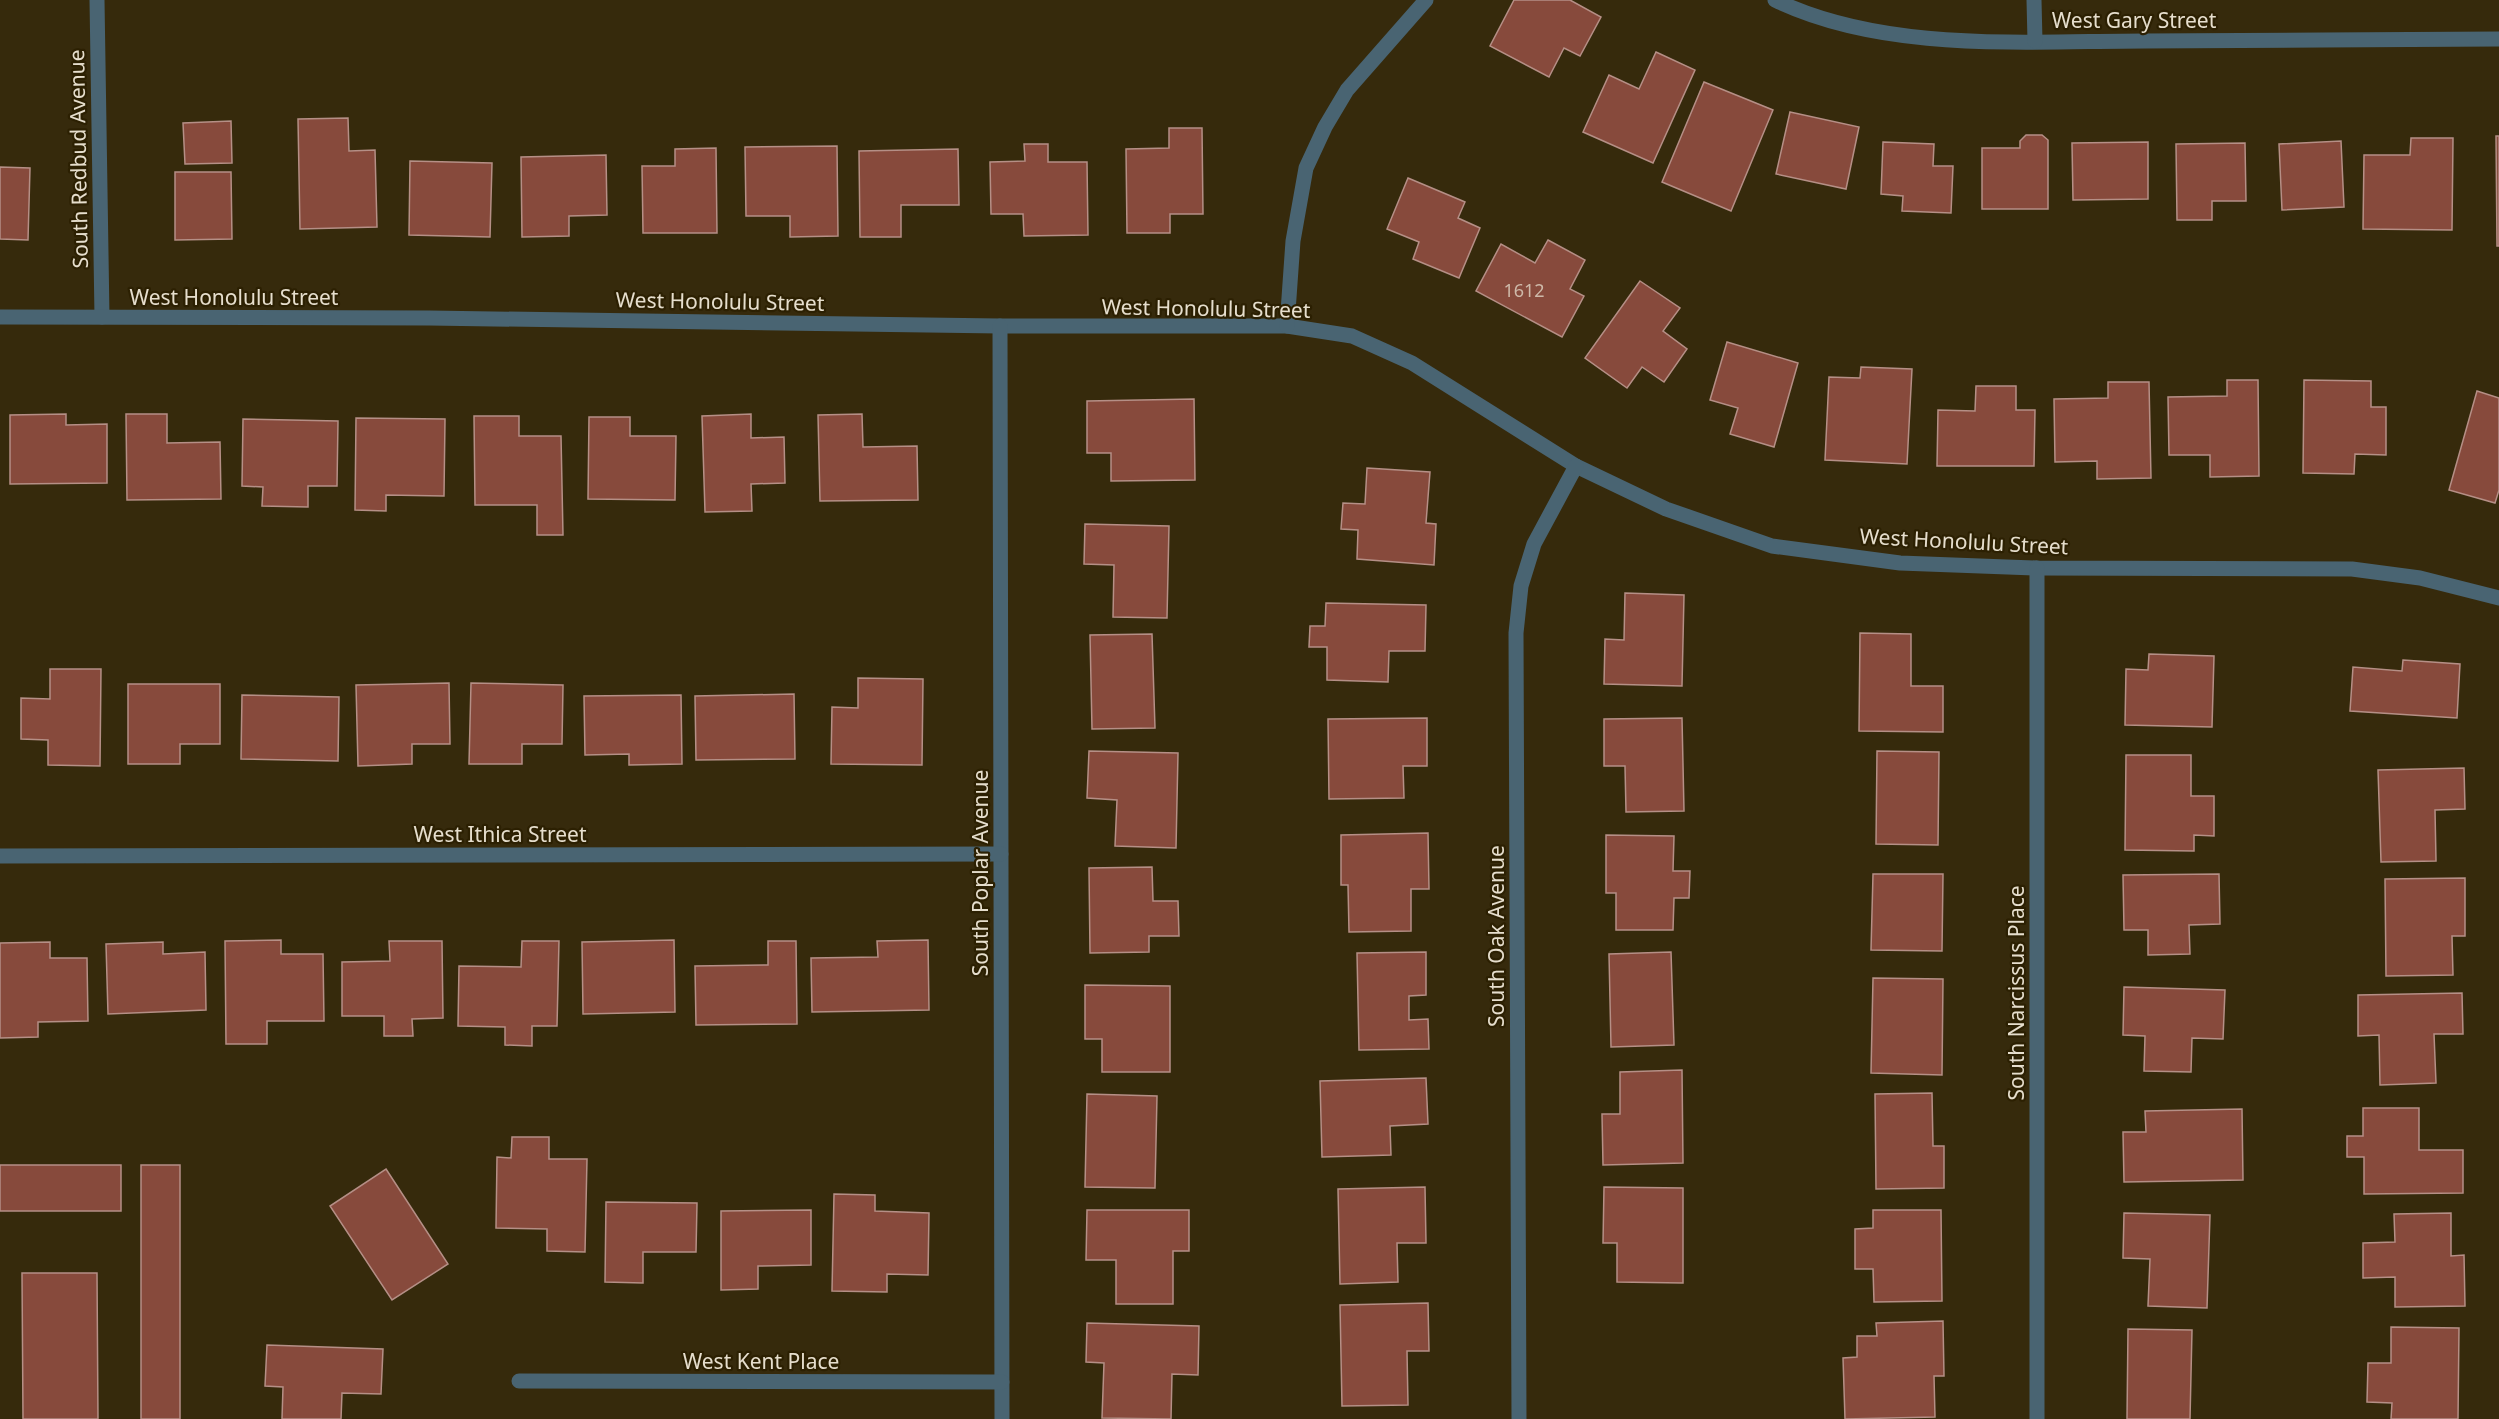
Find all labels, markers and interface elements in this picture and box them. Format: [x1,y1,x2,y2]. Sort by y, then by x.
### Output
street label: West Gary Street [2052,6,2217,34]
street label: South Redbud Avenue [62,49,94,269]
house number: 1612 [1503,278,1545,302]
street label: West Honolulu Street [130,283,339,311]
street label: West Honolulu Street [615,285,825,317]
street label: West Honolulu Street [1101,292,1311,324]
street label: West Honolulu Street [1859,522,2069,560]
street label: South Poplar Avenue [966,770,994,976]
street label: West Ithica Street [413,820,587,848]
street label: South Oak Avenue [1482,845,1510,1027]
street label: South Narcissus Place [2002,885,2030,1101]
street label: West Kent Place [683,1347,839,1375]

